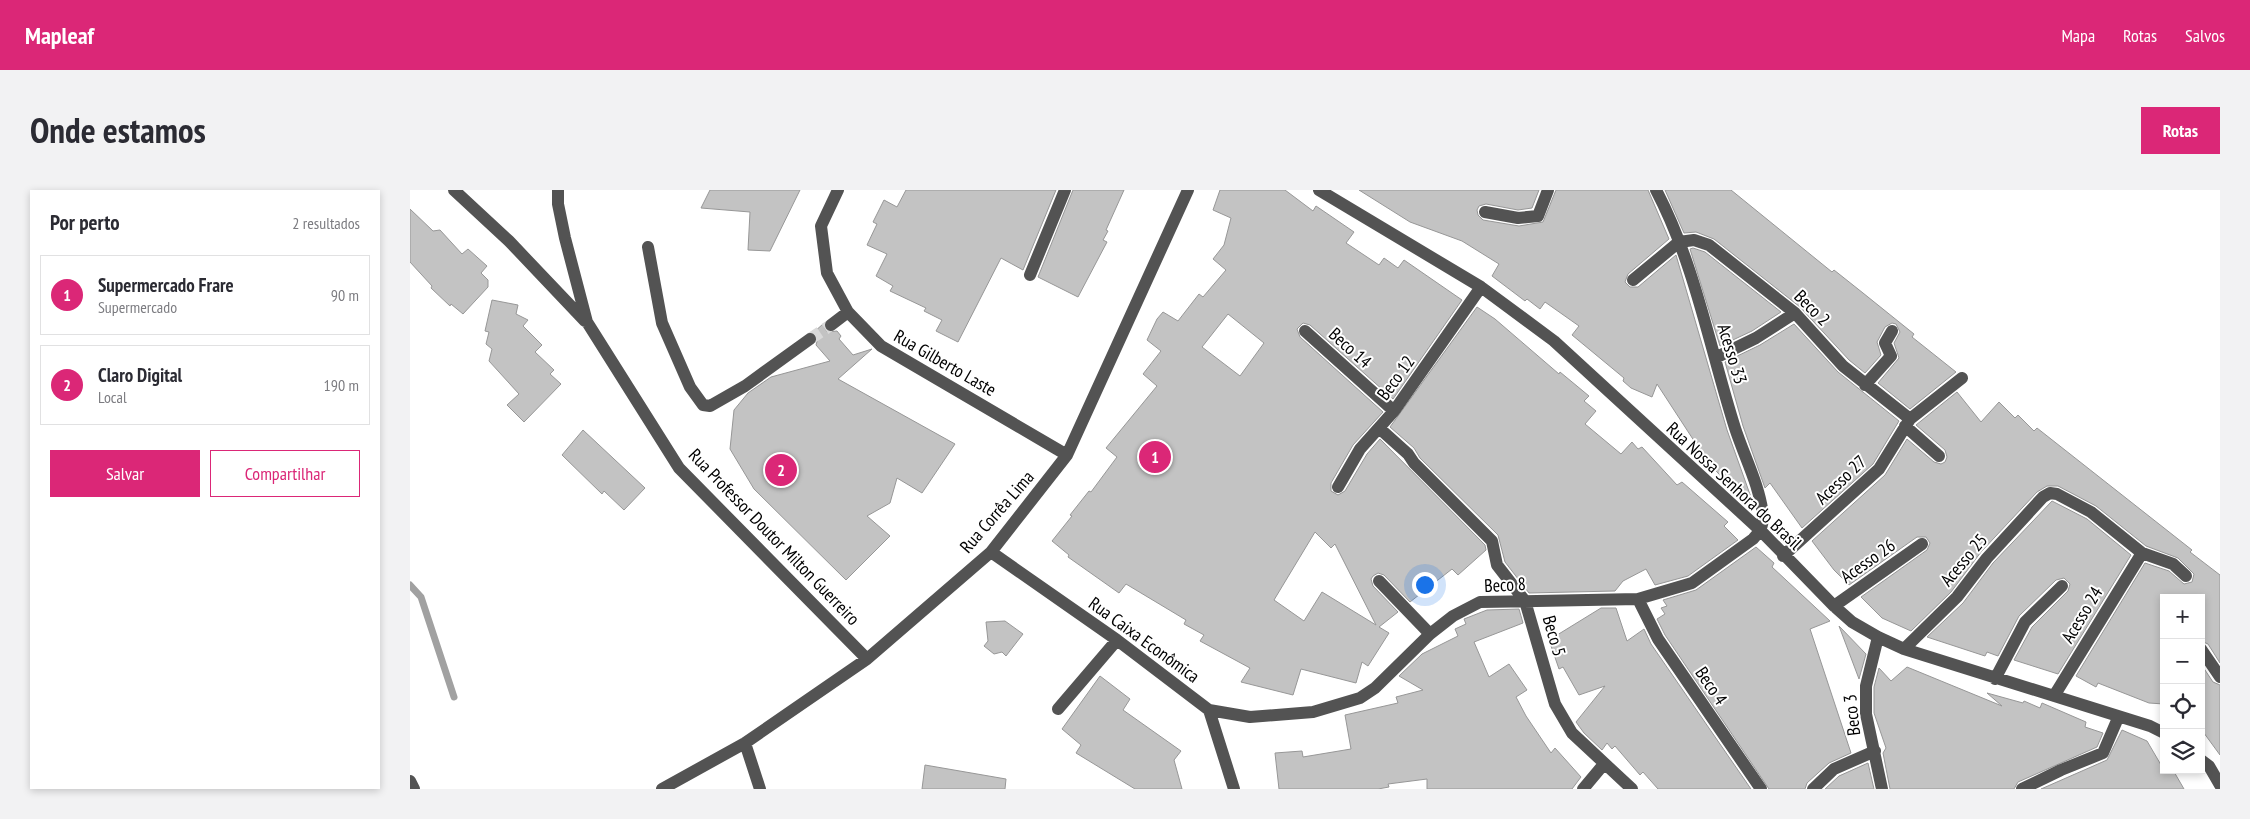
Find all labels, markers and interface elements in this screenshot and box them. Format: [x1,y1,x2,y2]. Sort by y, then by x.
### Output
text: Mapleaf [25,20,94,51]
text: Mapa [2061,24,2095,47]
text: Rotas [2123,24,2157,47]
text: Salvos [2185,24,2225,47]
text: Onde estamos [30,107,206,153]
button: Rotas [2141,107,2220,154]
text: Por perto [50,209,120,236]
text: 2 resultados [292,213,360,233]
text: Supermercado Frare [98,273,234,297]
text: 1 [63,285,71,305]
text: 90 m [331,285,359,305]
street label: Beco 2 [1790,285,1835,330]
text: Supermercado [98,297,177,317]
street label: Acesso 33 [1712,321,1753,387]
street label: Beco 14 [1324,322,1376,373]
street label: Rua Gilberto Laste [890,324,1000,401]
street label: Beco 12 [1372,351,1419,405]
text: Claro Digital [98,363,182,387]
text: 2 [63,375,71,395]
text: 190 m [324,375,359,395]
text: Local [98,387,127,407]
street label: Rua Nossa Senhora do Brasil [1662,417,1807,555]
pin: 1 [1139,438,1171,476]
street label: Rua Professor Doutor Milton Guerreiro [684,444,865,630]
button: Salvar [50,450,200,497]
button: Compartilhar [210,450,360,497]
street label: Acesso 27 [1810,450,1871,509]
pin: 2 [765,451,797,489]
street label: Rua Corrêa Lima [955,466,1039,558]
street label: Acesso 25 [1935,529,1992,591]
street label: Acesso 26 [1836,533,1900,588]
your location [1412,572,1438,598]
street label: Beco 8 [1484,572,1526,597]
street label: Acesso 24 [2056,582,2107,647]
street label: Rua Caixa Econômica [1084,592,1204,688]
map controls [2160,594,2205,774]
button: + [2160,594,2205,639]
street label: Beco 5 [1538,613,1571,659]
button: − [2160,639,2205,684]
street label: Beco 4 [1690,662,1733,709]
button: locate [2160,684,2205,729]
street label: Beco 3 [1838,693,1865,737]
button: layers [2160,729,2205,774]

